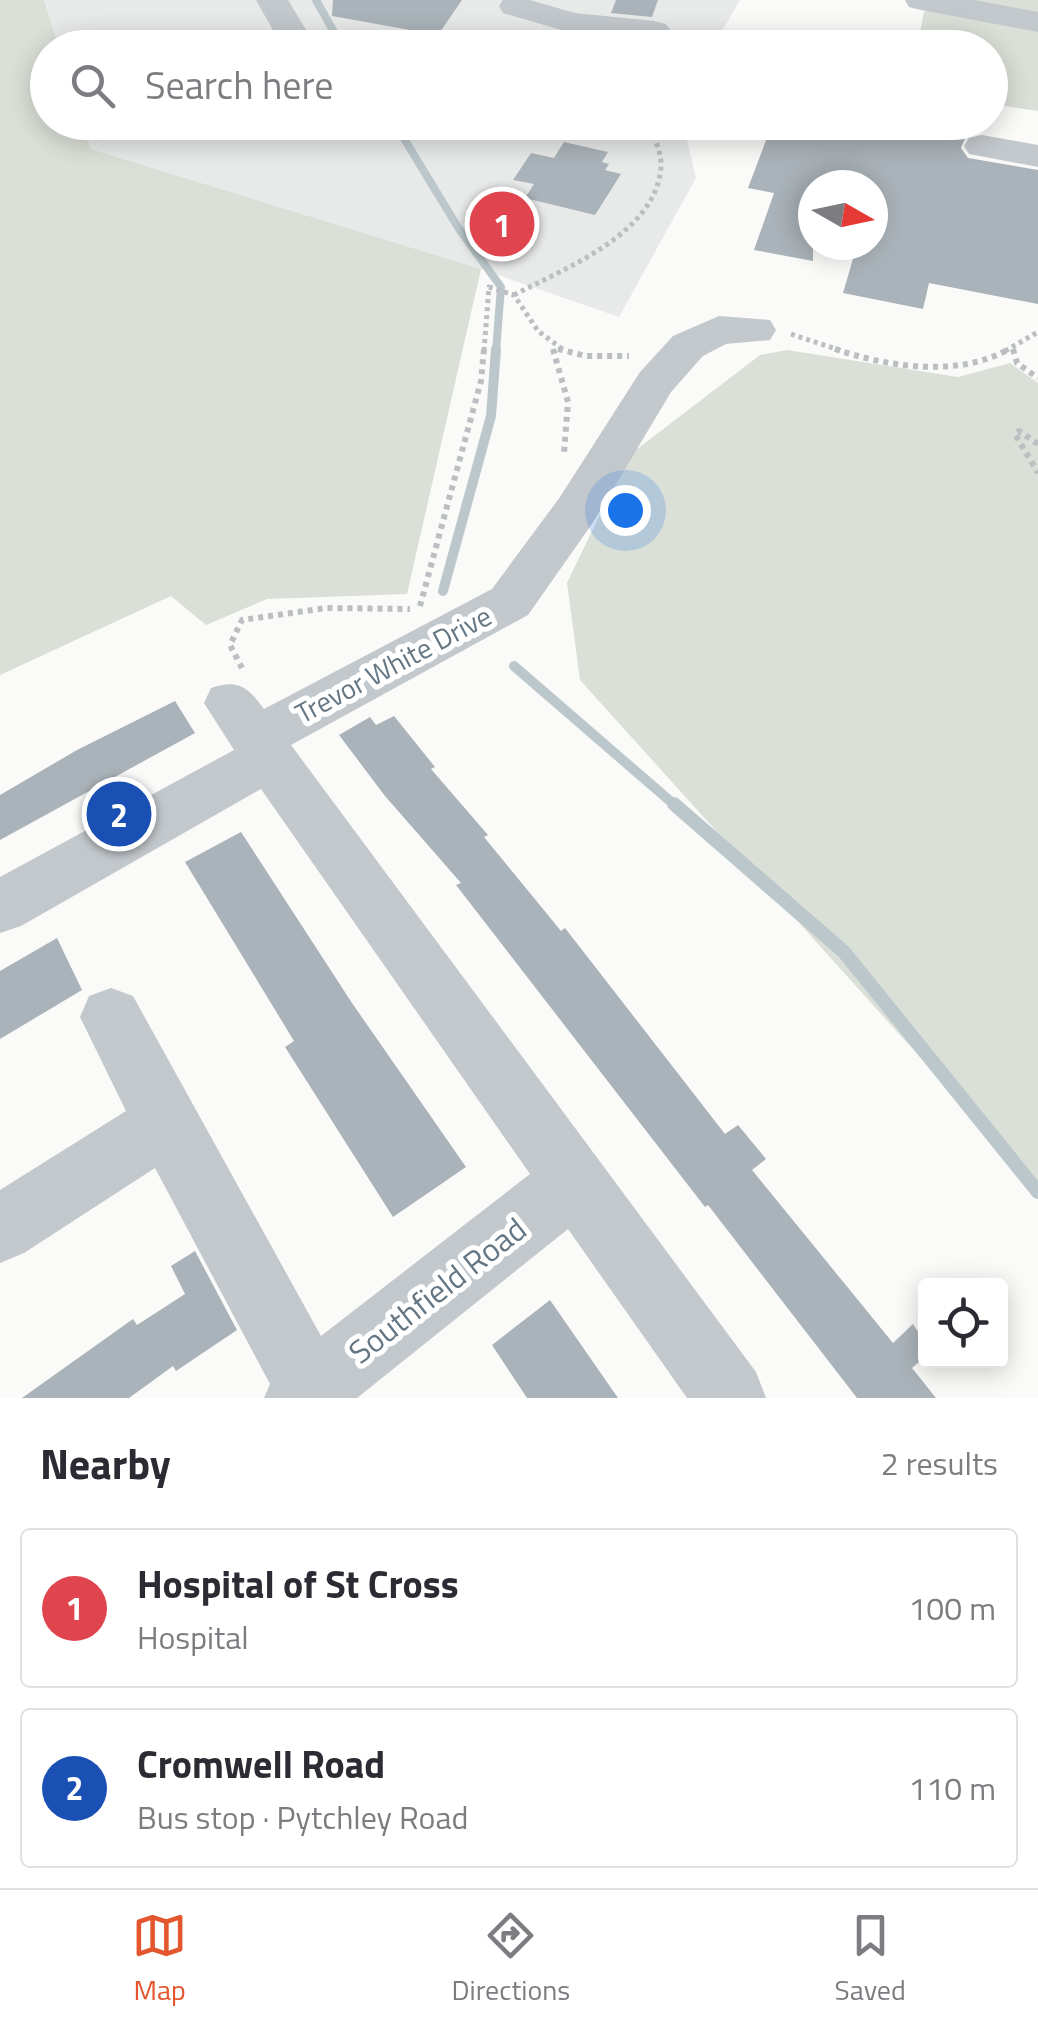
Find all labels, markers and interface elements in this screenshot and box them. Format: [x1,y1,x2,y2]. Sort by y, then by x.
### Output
search box [30,30,1008,140]
text: Search here [145,56,333,114]
icon: search [65,58,120,113]
north arrow [798,170,888,260]
pin: 1 [470,186,534,262]
your location [600,485,651,536]
street label: Trevor White Drive [287,594,499,734]
pin: 2 [86,776,152,852]
street label: Southfield Road [338,1205,536,1375]
map controls [918,1278,1008,1368]
button: locate [918,1278,1008,1368]
text: Nearby [40,1431,171,1495]
text: 2 results [881,1439,998,1487]
text: Hospital of St Cross [137,1555,459,1613]
text: 1 [66,1584,83,1632]
text: 100 m [908,1584,996,1632]
text: Hospital [137,1613,249,1661]
text: Cromwell Road [137,1735,385,1793]
text: 2 [66,1764,83,1812]
text: 110 m [908,1764,996,1812]
text: Bus stop · Pytchley Road [137,1793,468,1841]
tab: Map [132,1908,187,2011]
tab: Directions [451,1908,570,2011]
tab: Saved [835,1908,906,2011]

